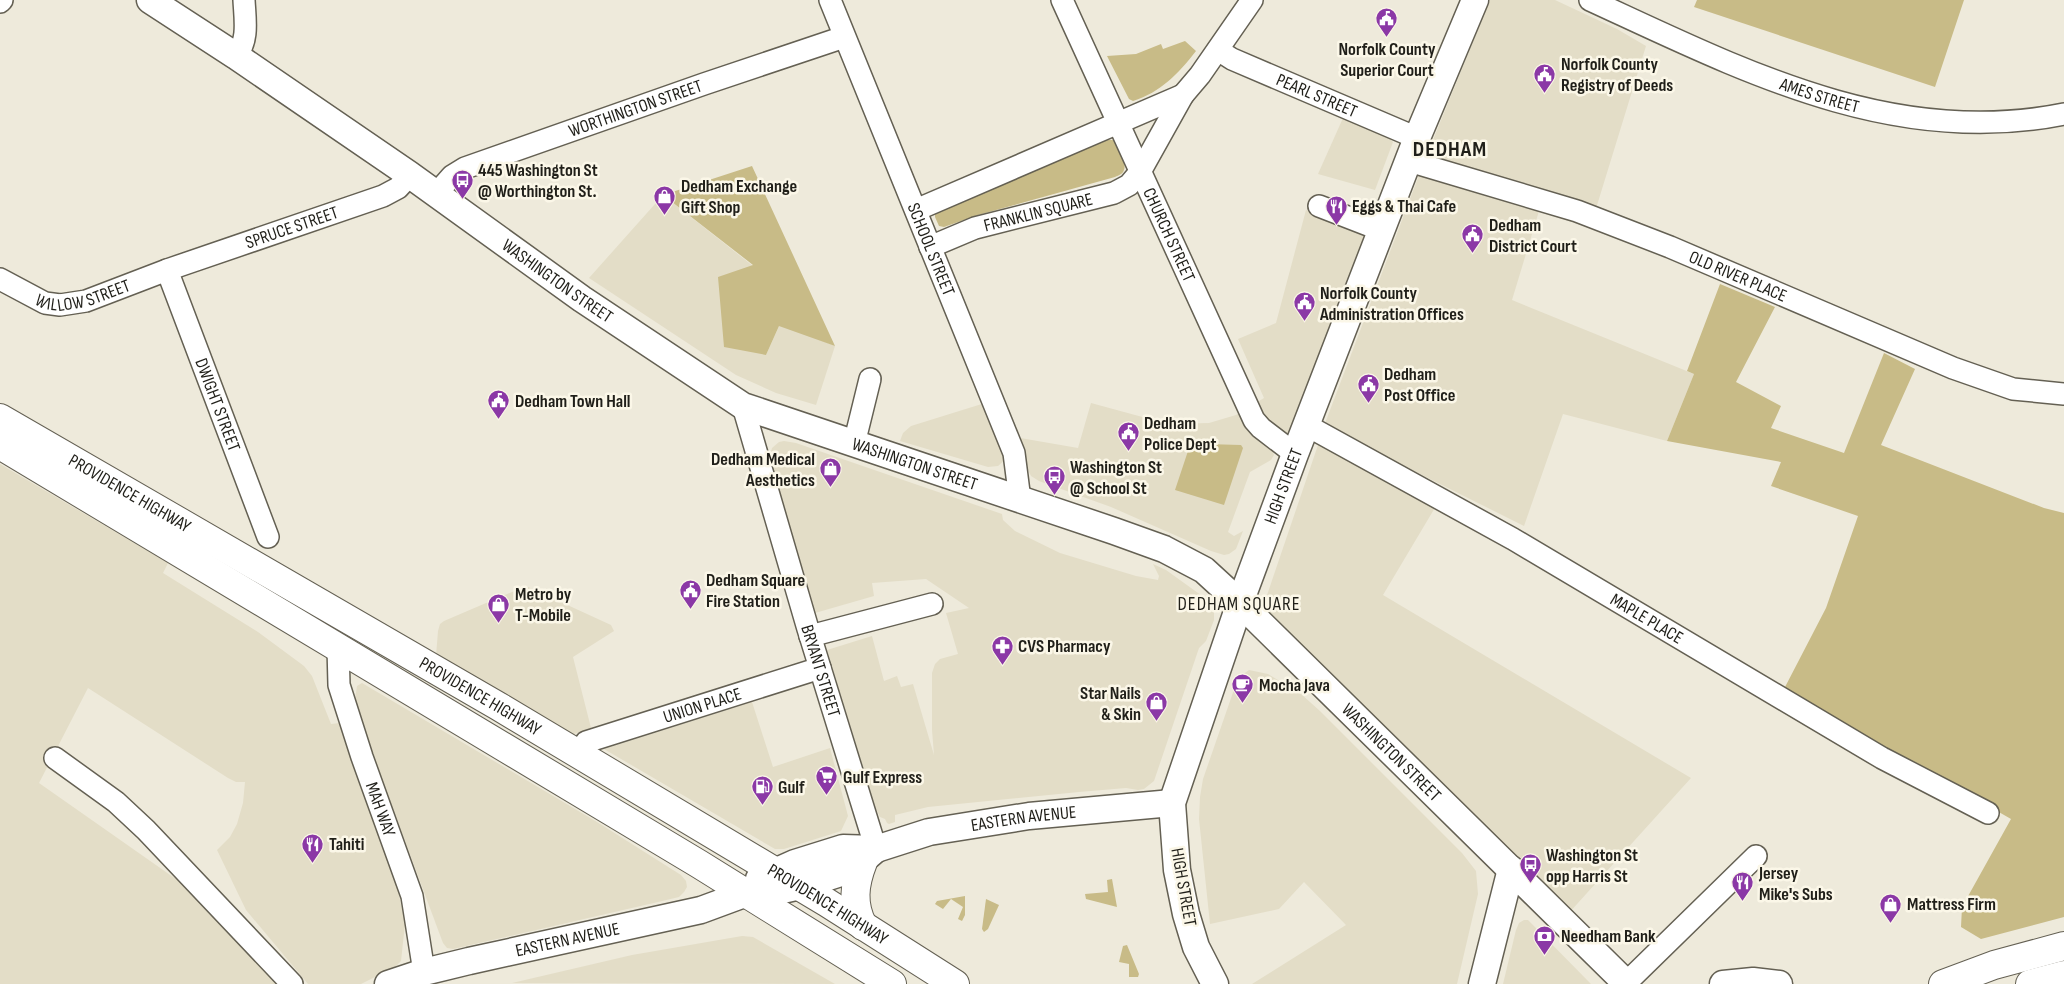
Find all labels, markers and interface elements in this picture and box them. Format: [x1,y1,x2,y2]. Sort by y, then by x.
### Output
public building icon: Norfolk County Superior Court [1375,7,1399,38]
place label: Norfolk County Superior Court [1338,39,1436,81]
place label: Norfolk County Registry of Deeds [1561,54,1673,96]
public building icon: Norfolk County Registry of Deeds [1533,62,1557,93]
street label: PEARL STREET [1273,69,1360,122]
street label: AMES STREET [1776,73,1861,118]
street label: WORTHINGTON STREET [566,75,705,142]
district label: DEDHAM [1413,136,1487,163]
place label: 445 Washington St @ Worthington St. [478,160,598,202]
bus stop icon: 445 Washington St @ Worthington St. [450,168,474,199]
place label: Dedham Exchange Gift Shop [681,176,797,218]
shop icon: Dedham Exchange Gift Shop [653,184,677,215]
street label: CHURCH STREET [1138,184,1199,285]
street label: FRANKLIN SQUARE [982,189,1095,236]
restaurant icon: Eggs & Thai Cafe [1324,194,1348,225]
place label: Eggs & Thai Cafe [1352,196,1456,217]
street label: SCHOOL STREET [903,200,959,299]
street label: SPRUCE STREET [243,202,341,253]
place label: Dedham District Court [1489,215,1577,257]
public building icon: Dedham District Court [1461,223,1485,254]
street label: WASHINGTON STREET [498,235,617,328]
street label: OLD RIVER PLACE [1686,246,1790,307]
street label: WILLOW STREET [31,275,133,316]
place label: Norfolk County Administration Offices [1319,283,1464,325]
public building icon: Norfolk County Administration Offices [1292,291,1316,322]
street label: DWIGHT STREET [190,355,245,454]
place label: Dedham Post Office [1384,364,1455,406]
public building icon: Dedham Post Office [1356,372,1380,403]
public building icon: Dedham Town Hall [487,389,511,420]
place label: Dedham Town Hall [515,391,630,412]
place label: Dedham Police Dept [1144,413,1216,455]
public building icon: Dedham Police Dept [1116,421,1140,452]
street label: WASHINGTON STREET [849,433,980,495]
street label: HIGH STREET [1260,445,1307,527]
place label: Dedham Medical Aesthetics [711,449,815,491]
street label: PROVIDENCE HIGHWAY [65,450,195,537]
shop icon: Dedham Medical Aesthetics [819,457,843,488]
place label: Washington St @ School St [1070,457,1162,499]
bus stop icon: Washington St @ School St [1042,465,1066,496]
place label: Dedham Square Fire Station [706,570,805,612]
public building icon: Dedham Square Fire Station [678,578,702,609]
place label: Metro by T-Mobile [515,584,572,626]
street label: MAPLE PLACE [1606,589,1687,649]
shop icon: Metro by T-Mobile [487,592,511,623]
district label: DEDHAM SQUARE [1177,593,1301,616]
street label: BRYANT STREET [796,622,845,720]
pharmacy icon: CVS Pharmacy [990,634,1014,665]
place label: CVS Pharmacy [1018,636,1111,657]
street label: PROVIDENCE HIGHWAY [415,653,545,741]
cafe icon: Mocha Java [1231,673,1255,704]
place label: Mocha Java [1259,675,1330,696]
street label: UNION PLACE [661,683,744,728]
place label: Star Nails & Skin [1080,683,1141,725]
shop icon: Star Nails & Skin [1145,691,1169,722]
street label: WASHINGTON STREET [1337,699,1445,806]
supermarket icon: Gulf Express [815,765,839,796]
place label: Gulf Express [843,767,922,788]
fuel station icon: Gulf [750,775,774,806]
place label: Gulf [778,777,805,798]
street label: MAH WAY [361,779,400,840]
street label: EASTERN AVENUE [970,802,1077,836]
restaurant icon: Tahiti [301,832,325,863]
place label: Tahiti [329,834,364,855]
place label: Washington St opp Harris St [1546,845,1638,887]
street label: HIGH STREET [1166,846,1201,928]
bus stop icon: Washington St opp Harris St [1518,853,1542,884]
street label: PROVIDENCE HIGHWAY [764,859,892,950]
place label: Jersey Mike's Subs [1758,863,1833,905]
restaurant icon: Jersey Mike's Subs [1731,871,1755,902]
shop icon: Mattress Firm [1879,892,1903,923]
place label: Mattress Firm [1907,894,1996,915]
street label: EASTERN AVENUE [513,918,621,961]
bank icon: Needham Bank [1533,924,1557,955]
place label: Needham Bank [1561,926,1656,947]

